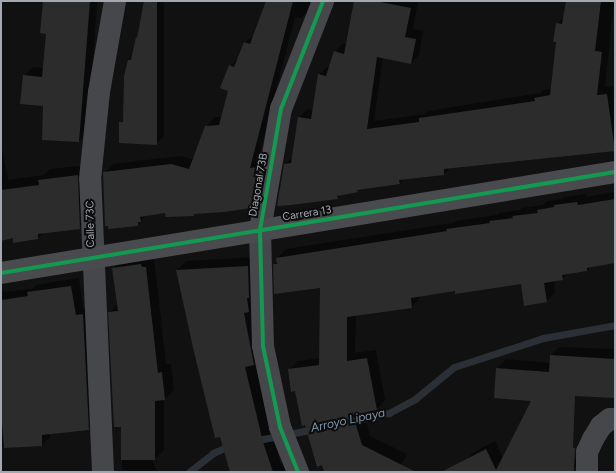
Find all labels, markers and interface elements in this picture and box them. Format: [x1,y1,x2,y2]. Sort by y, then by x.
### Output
street label: Diagonal 73B [247,152,271,218]
street label: Calle 73C [84,200,98,248]
street label: Carrera 13 [281,204,333,224]
water label: Arroyo Lipaya [310,406,386,436]

